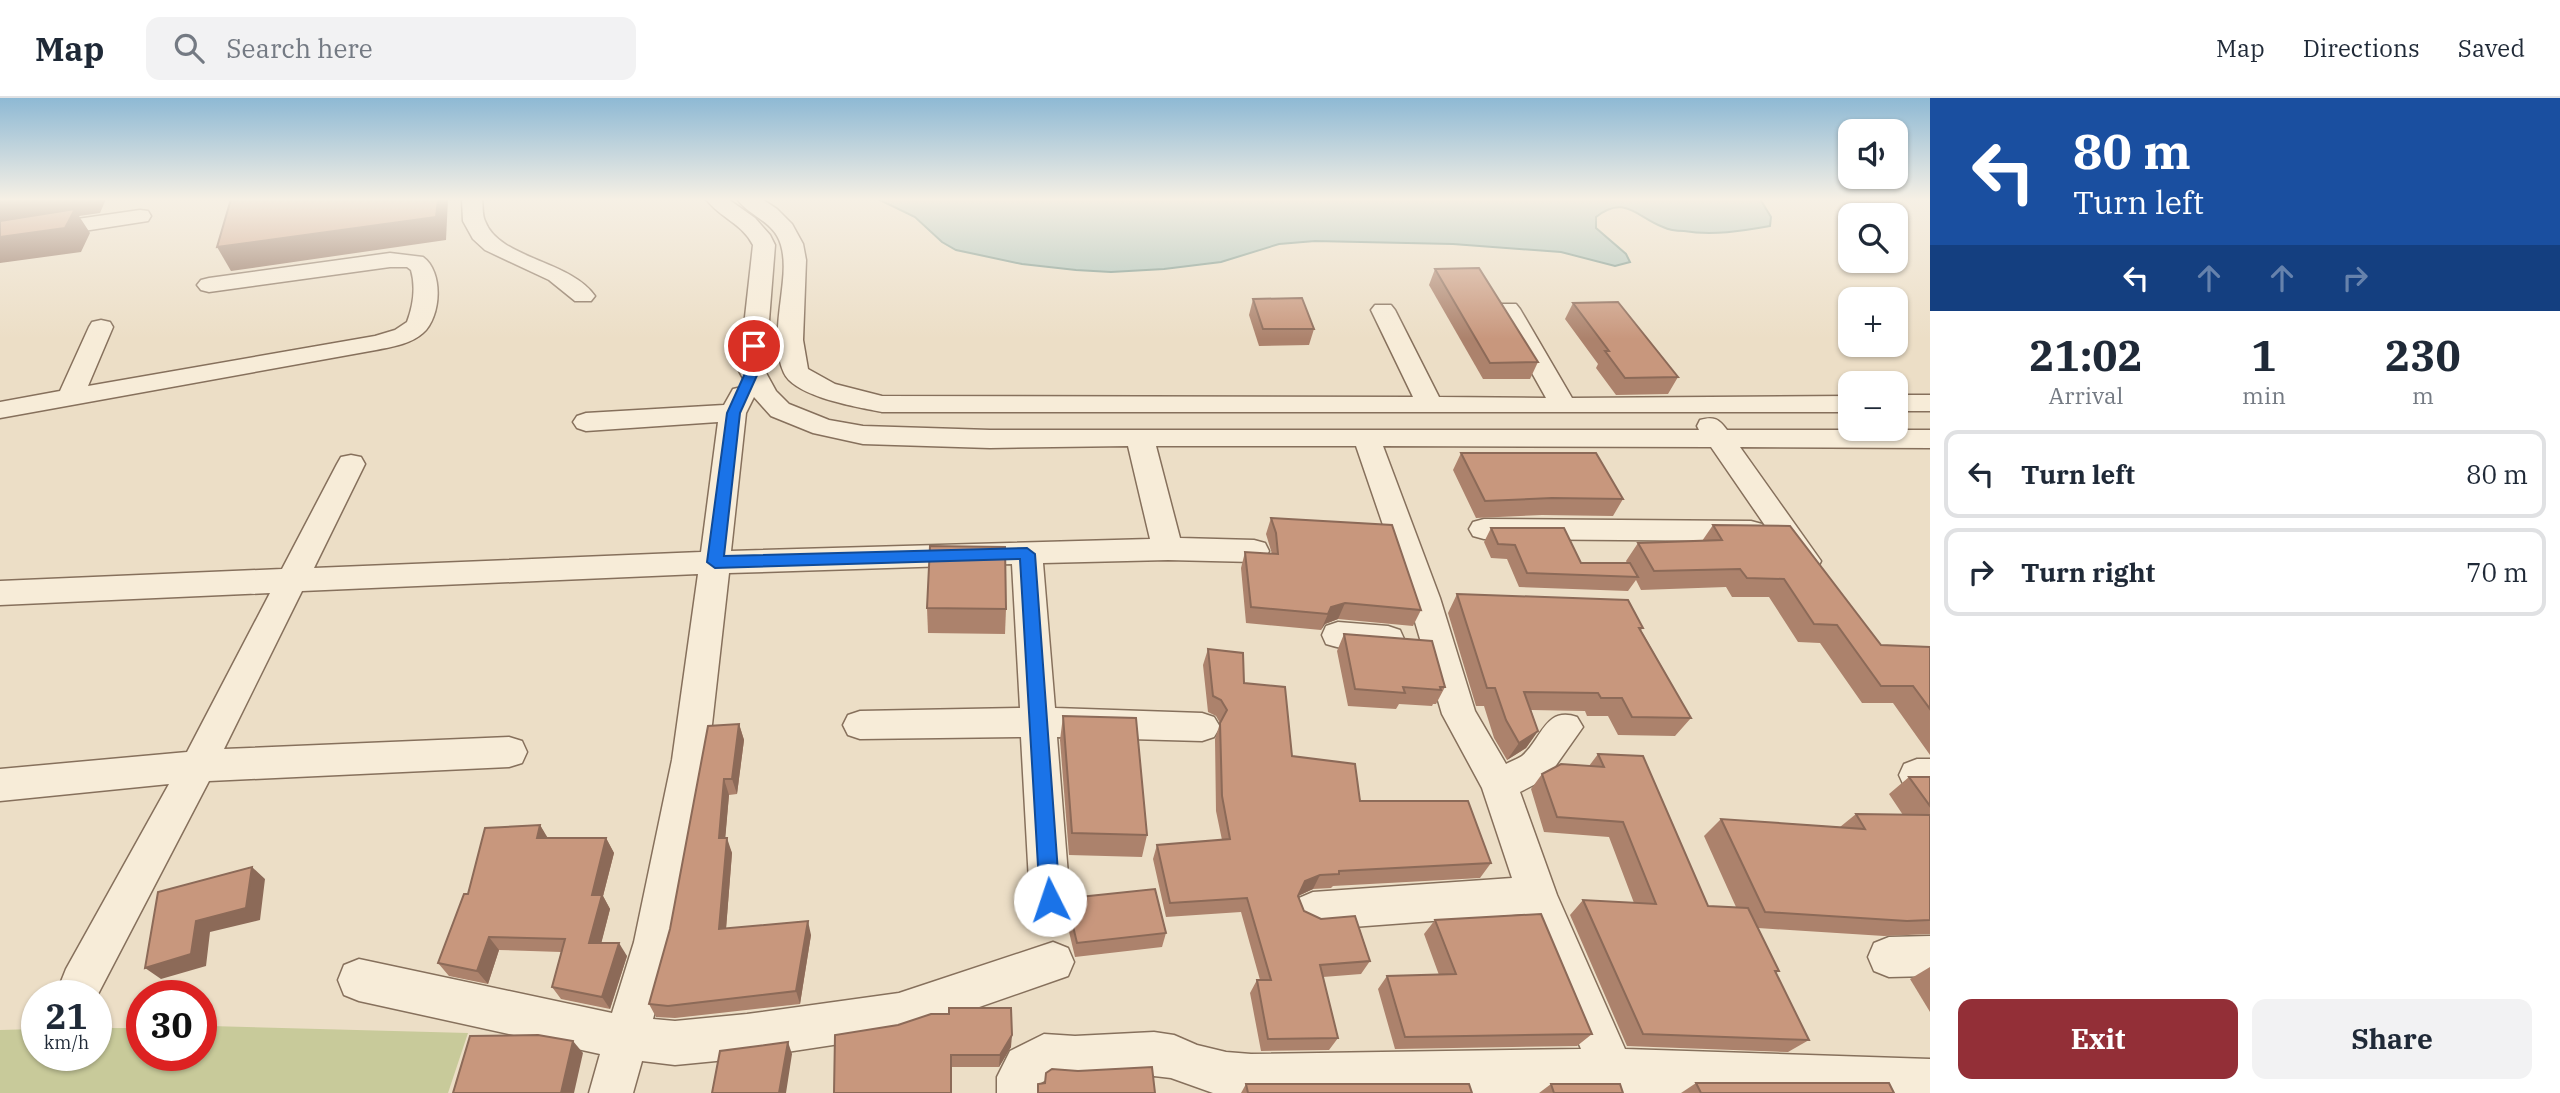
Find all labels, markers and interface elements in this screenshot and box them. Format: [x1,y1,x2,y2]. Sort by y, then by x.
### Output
search box [146,17,636,80]
text: Map [35,27,104,70]
icon: search [170,29,208,67]
text: Search here [226,31,373,65]
text: Map [2216,32,2265,64]
text: Directions [2303,32,2420,64]
text: Saved [2458,32,2525,64]
map controls [1838,119,1908,441]
button: sound [1838,119,1908,189]
text: 80 m [2073,119,2191,182]
icon: left [1958,126,2049,217]
text: Turn left [2073,181,2204,223]
button: search [1838,203,1908,273]
icon: left [2117,259,2155,297]
icon: ahead [2190,259,2228,297]
icon: ahead [2263,259,2301,297]
icon: right [2336,259,2374,297]
button: + [1838,287,1908,357]
pin [724,316,784,376]
icon: arrive [735,327,773,365]
text: 21:02 [2029,328,2143,383]
text: 1 [2251,328,2277,383]
text: 230 [2385,328,2461,383]
button: − [1838,371,1908,441]
text: Arrival [2049,380,2123,410]
text: min [2242,380,2286,410]
text: m [2412,380,2434,410]
icon: left [1962,455,2000,493]
text: Turn left [2021,457,2135,491]
text: 80 m [2466,457,2528,491]
icon: right [1962,553,2000,591]
text: Turn right [2021,555,2155,589]
text: 70 m [2466,555,2528,589]
position arrow [1013,863,1087,937]
speed limit sign: 30 [126,980,217,1071]
text: 21 [45,993,88,1039]
button: Exit [1958,999,2238,1079]
button: Share [2252,999,2532,1079]
text: km/h [44,1031,89,1054]

